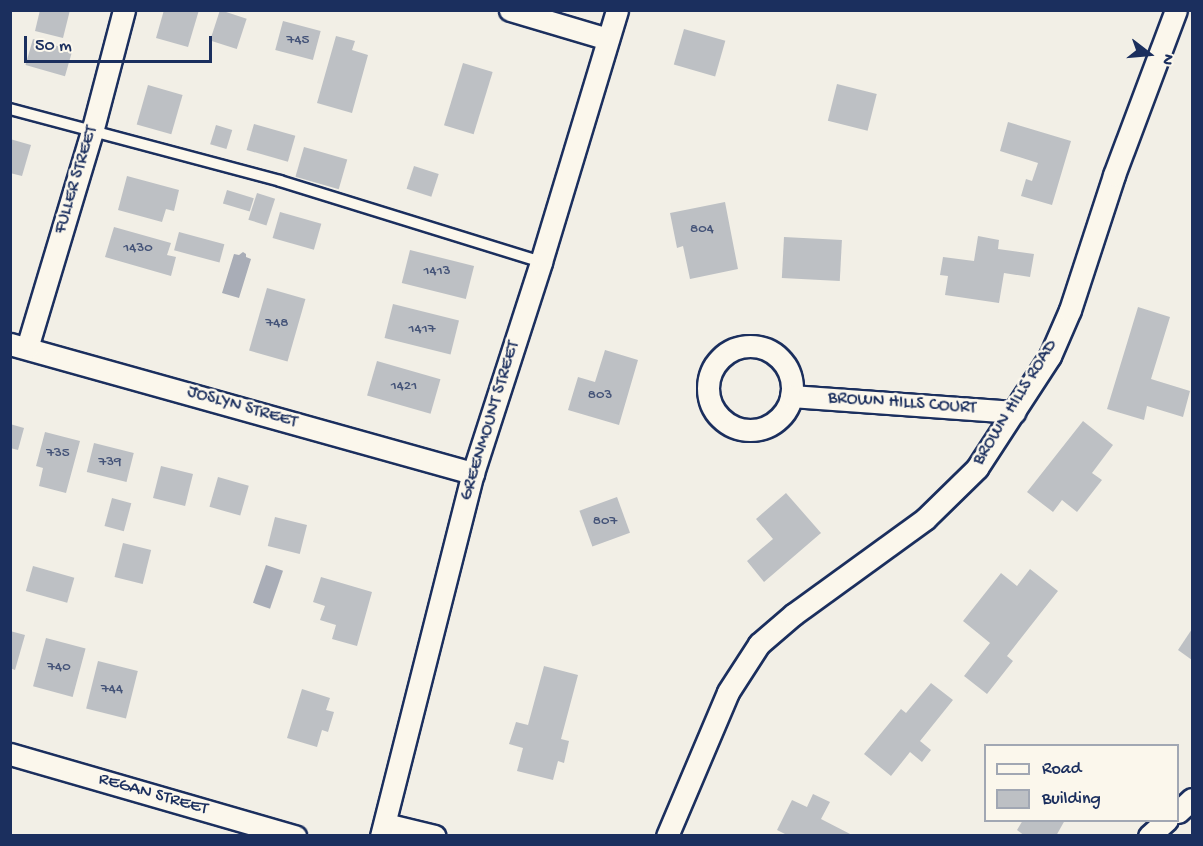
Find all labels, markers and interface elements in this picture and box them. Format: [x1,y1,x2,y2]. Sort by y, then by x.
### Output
scale bar [27,24,214,62]
north arrow [1119,24,1179,84]
house number: 745 [287,32,309,50]
text: 50 m [35,36,72,57]
text: N [1156,51,1177,67]
street label: FULLER STREET [50,123,104,237]
house number: 804 [690,221,714,239]
house number: 1430 [123,240,153,258]
house number: 1413 [424,263,450,281]
house number: 748 [265,315,289,333]
house number: 1417 [408,321,436,339]
street label: BROWN HILLS ROAD [969,336,1063,470]
street label: GREENMOUNT STREET [456,339,526,503]
house number: 1421 [391,378,417,396]
street label: JOSLYN STREET [184,382,300,434]
house number: 803 [588,387,612,405]
street label: BROWN HILLS COURT [827,388,977,420]
house number: 735 [46,445,70,463]
house number: 739 [98,454,122,472]
house number: 807 [593,513,617,531]
house number: 740 [47,659,71,677]
house number: 744 [101,681,123,699]
legend [984,744,1179,822]
text: Road [1042,759,1081,780]
street label: REGAN STREET [96,769,210,821]
text: Building [1042,789,1101,810]

